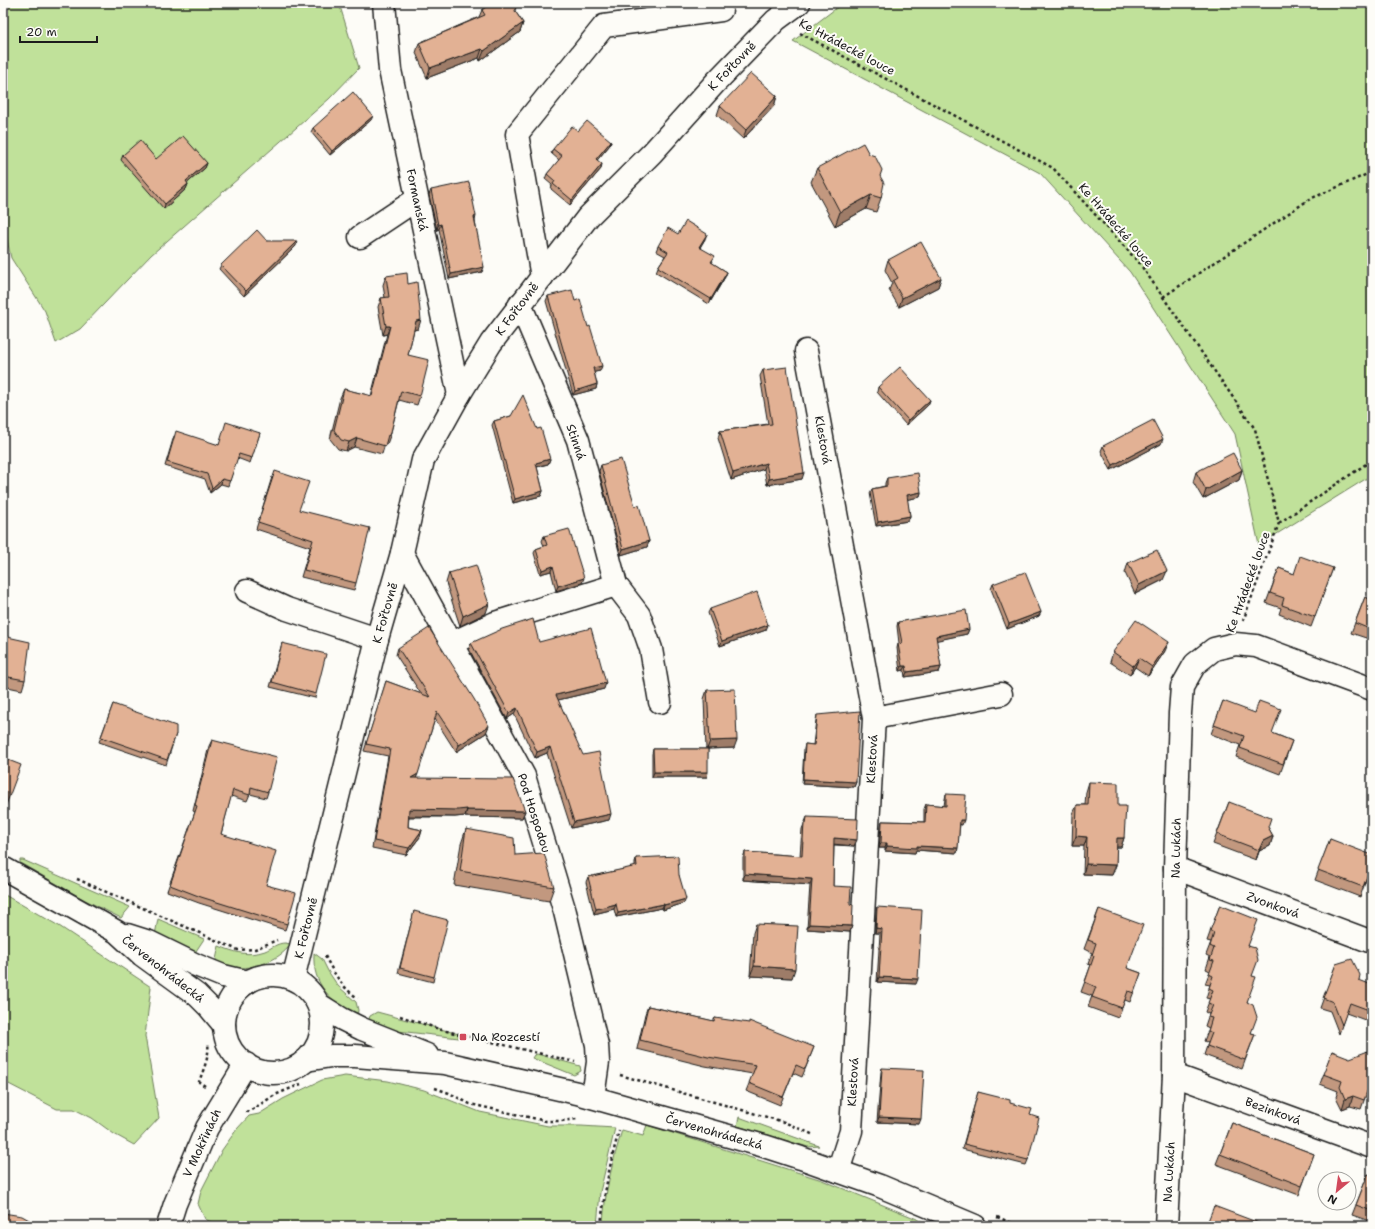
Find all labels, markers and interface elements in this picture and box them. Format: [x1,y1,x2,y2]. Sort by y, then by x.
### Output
street label: Ke Hrádecké louce [796,15,898,79]
scale bar [20,18,97,44]
text: 20 m [26,24,57,40]
street label: K Fořtovně [704,38,760,94]
street label: Formanská [403,167,432,233]
street label: Ke Hrádecké louce [1075,180,1157,271]
street label: K Fořtovně [492,279,542,339]
street label: Klestová [811,414,835,466]
street label: Stinná [562,422,590,463]
street label: Ke Hrádecké louce [1222,529,1274,635]
street label: K Fořtovně [369,580,401,645]
street label: Klestová [863,734,881,784]
street label: Pod Hospodou [514,771,554,855]
street label: Na Lukách [1167,817,1185,879]
street label: Zvonková [1244,888,1302,922]
street label: K Fořtovně [291,895,321,960]
street label: Červenohrádecká [119,932,208,1006]
place label: Na Rozcestí [471,1029,540,1045]
marker: Na Rozcestí [458,1032,468,1042]
street label: Klestová [844,1057,862,1107]
street label: Bezinková [1243,1094,1304,1129]
street label: V Mokřinách [179,1106,225,1180]
street label: Červenohrádecká [664,1111,765,1154]
street label: Na Lukách [1159,1141,1179,1203]
north arrow [1317,1171,1357,1211]
text: N [1325,1190,1340,1208]

